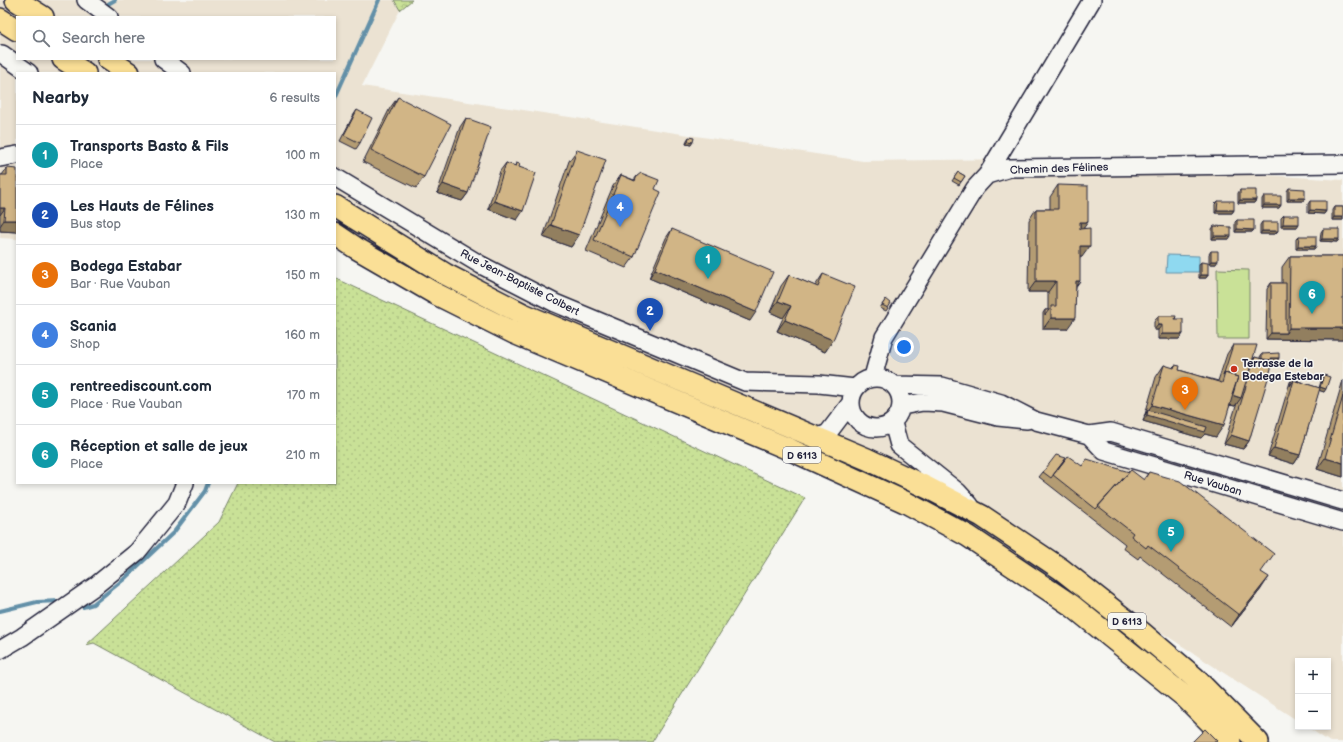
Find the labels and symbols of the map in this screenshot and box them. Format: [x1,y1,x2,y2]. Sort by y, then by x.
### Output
street label: Chemin des Félines [1010,160,1109,177]
pin: 4 [607,194,633,227]
pin: 1 [695,246,721,279]
street label: Rue Jean-Baptiste Colbert [458,247,582,318]
pin: 6 [1299,281,1325,314]
pin: 2 [637,298,663,331]
your location [894,337,914,357]
place label: Terrasse de la Bodega Estebar [1242,357,1324,383]
marker: Terrasse de la Bodega Estebar [1229,364,1239,374]
pin: 3 [1172,377,1198,410]
road number: D 6113 [783,447,821,463]
street label: Rue Vauban [1182,468,1243,498]
pin: 5 [1158,519,1184,552]
road number: D 6113 [1108,613,1146,629]

